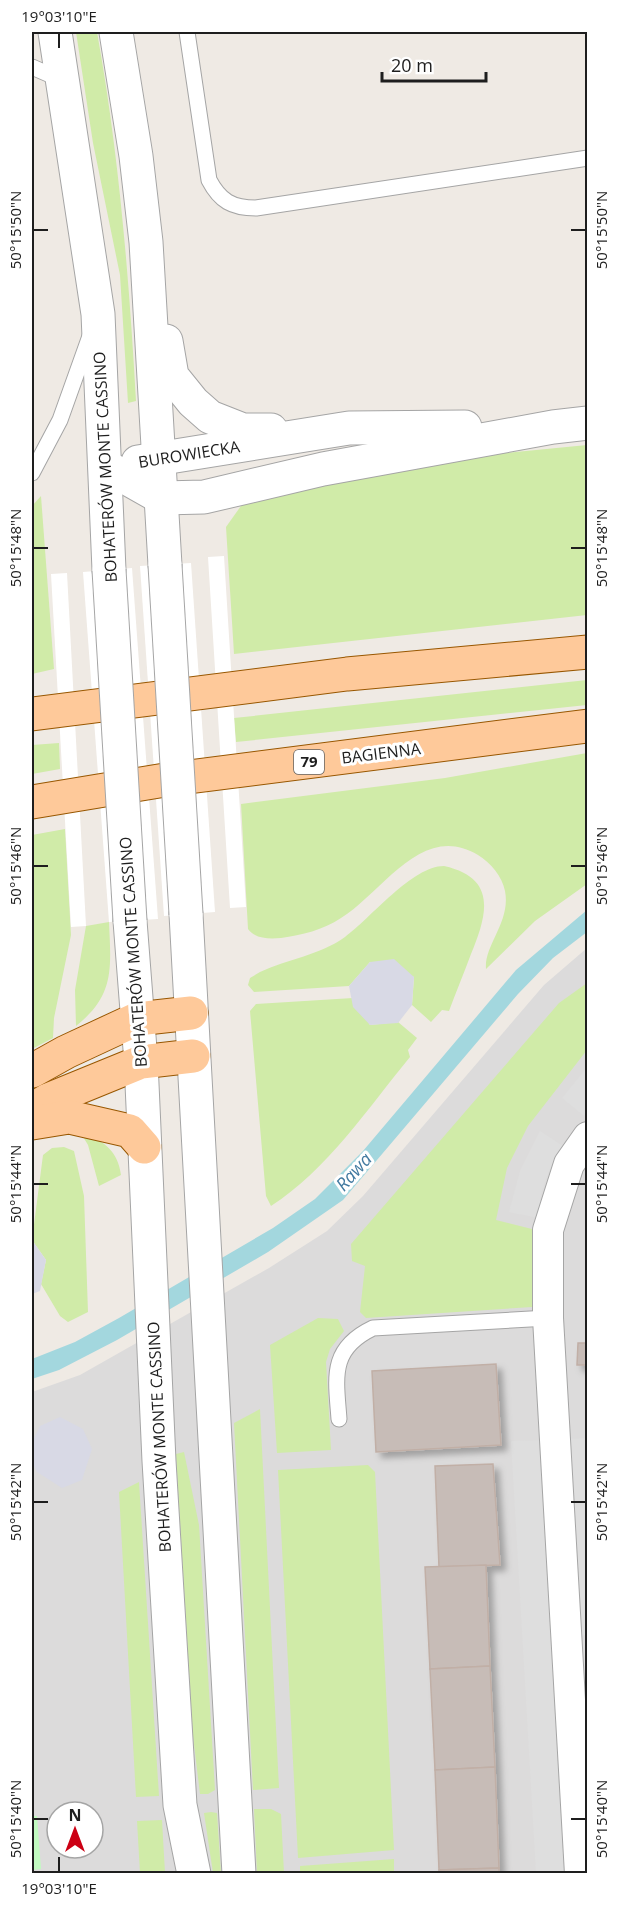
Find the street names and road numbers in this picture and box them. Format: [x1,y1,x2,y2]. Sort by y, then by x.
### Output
street label: BOHATERÓW MONTE CASSINO [88,351,122,583]
street label: BUROWIECKA [137,435,242,473]
street label: BAGIENNA [340,737,423,769]
road number: 79 [294,750,324,774]
street label: BOHATERÓW MONTE CASSINO [114,836,152,1068]
street label: BOHATERÓW MONTE CASSINO [142,1321,176,1553]

